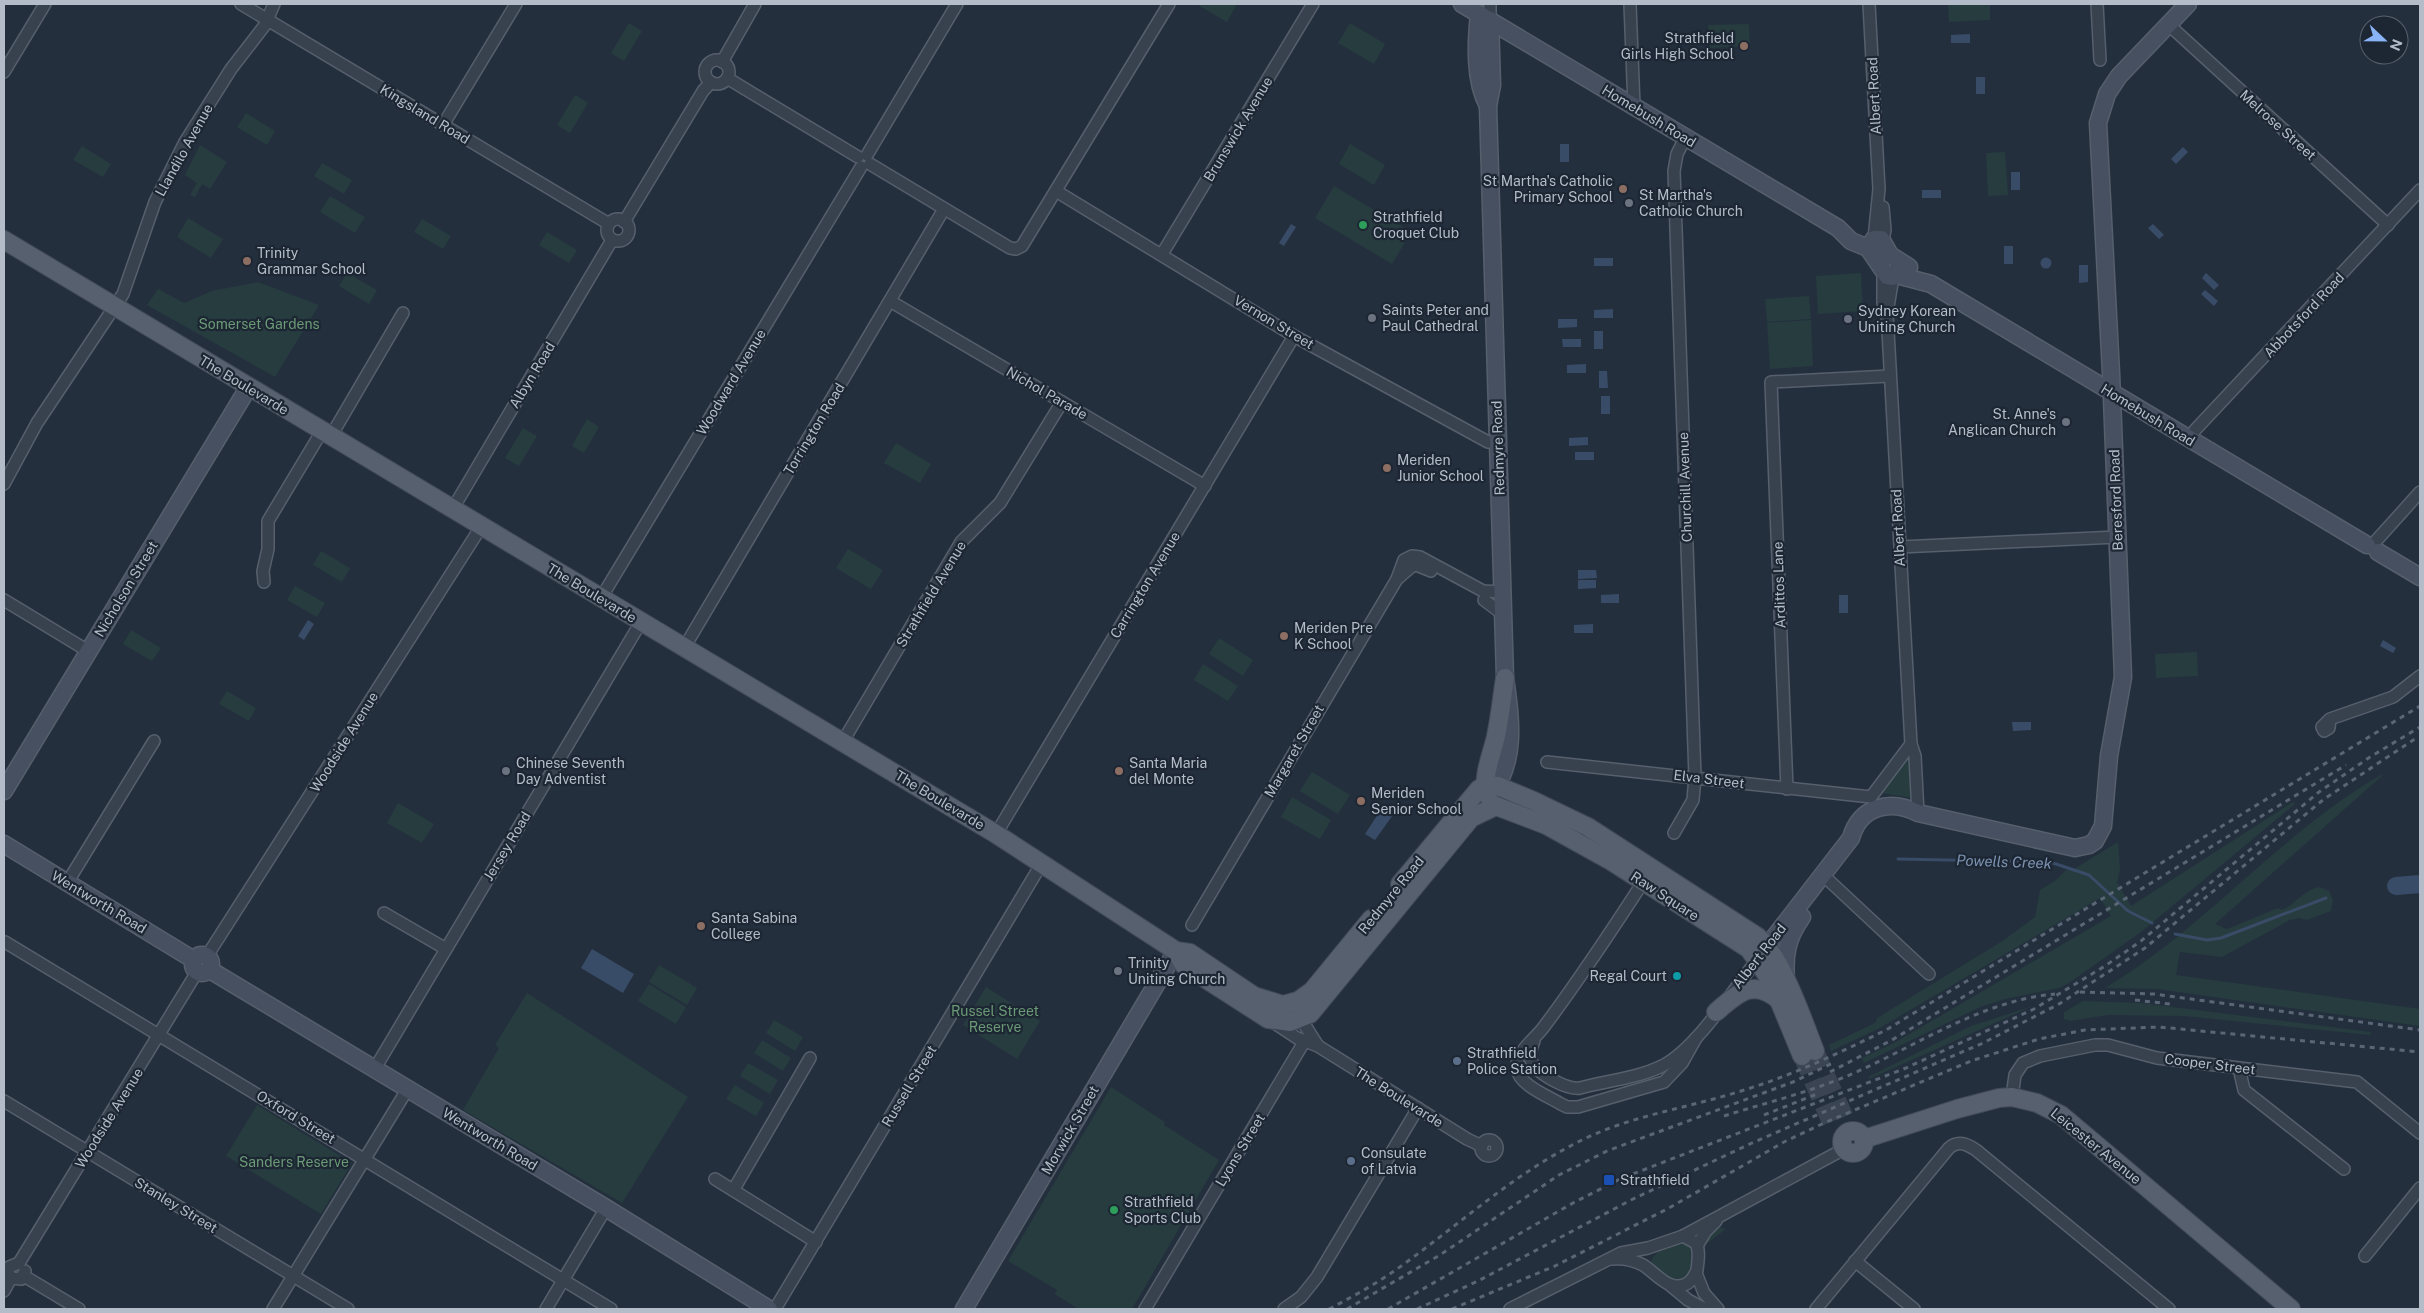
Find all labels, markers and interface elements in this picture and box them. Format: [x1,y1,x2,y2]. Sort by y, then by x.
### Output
north arrow [2359,15,2409,65]
place label: Strathfield Girls High School [1621,30,1734,62]
text: N [2387,37,2406,53]
marker: Strathfield Girls High School [1738,40,1750,52]
street label: Albert Road [1864,57,1884,135]
street label: Brunswick Avenue [1200,74,1276,184]
street label: Kingsland Road [377,81,473,147]
street label: Homebush Road [1599,82,1699,150]
street label: Melrose Street [2237,87,2319,163]
street label: Llandilo Avenue [152,101,216,199]
place label: St Martha's Catholic Primary School [1483,173,1613,205]
marker: St Martha's Catholic Primary School [1617,183,1629,195]
place label: St Martha's Catholic Church [1639,187,1743,219]
marker: St Martha's Catholic Church [1623,197,1635,209]
place label: Strathfield Croquet Club [1373,209,1459,241]
marker: Strathfield Croquet Club [1357,219,1369,231]
place label: Trinity Grammar School [257,245,366,277]
marker: Trinity Grammar School [241,255,253,267]
street label: Abbotsford Road [2261,269,2347,361]
street label: Vernon Street [1231,292,1317,352]
place label: Saints Peter and Paul Cathedral [1382,302,1489,334]
place label: Sydney Korean Uniting Church [1858,303,1956,335]
marker: Saints Peter and Paul Cathedral [1366,312,1378,324]
marker: Sydney Korean Uniting Church [1842,313,1854,325]
park label: Somerset Gardens [198,316,320,332]
street label: Woodward Avenue [693,326,769,438]
street label: Albyn Road [506,339,558,411]
street label: The Boulevarde [197,352,292,418]
street label: Nichol Parade [1004,363,1090,423]
street label: Torrington Road [780,380,848,478]
street label: Homebush Road [2098,381,2198,449]
street label: Redmyre Road [1488,400,1508,496]
place label: St. Anne's Anglican Church [1948,406,2056,438]
marker: St. Anne's Anglican Church [2060,416,2072,428]
street label: Churchill Avenue [1675,432,1695,542]
street label: Beresford Road [2106,449,2126,551]
place label: Meriden Junior School [1397,452,1484,484]
marker: Meriden Junior School [1381,462,1393,474]
street label: Albert Road [1888,489,1908,567]
street label: Carrington Avenue [1107,529,1183,641]
street label: Nicholson Street [91,538,161,640]
street label: Strathfield Avenue [893,538,969,650]
street label: Ardittos Lane [1769,541,1789,629]
street label: The Boulevarde [545,560,640,626]
place label: Meriden Pre K School [1294,620,1373,652]
marker: Meriden Pre K School [1278,630,1290,642]
street label: Woodside Avenue [307,689,381,795]
street label: Margaret Street [1261,702,1327,800]
place label: Chinese Seventh Day Adventist [516,755,625,787]
place label: Santa Maria del Monte [1129,755,1207,787]
marker: Chinese Seventh Day Adventist [500,765,512,777]
marker: Santa Maria del Monte [1113,765,1125,777]
street label: The Boulevarde [893,767,988,833]
street label: Elva Street [1673,767,1745,791]
place label: Meriden Senior School [1371,785,1462,817]
marker: Meriden Senior School [1355,795,1367,807]
street label: Jersey Road [480,809,534,883]
water label: Powells Creek [1956,851,2053,872]
street label: Redmyre Road [1355,853,1427,937]
street label: Wentworth Road [49,867,149,937]
street label: Raw Square [1628,868,1702,924]
place label: Santa Sabina College [711,910,797,942]
marker: Santa Sabina College [695,920,707,932]
street label: Albert Road [1729,920,1789,992]
place label: Trinity Uniting Church [1128,955,1225,987]
marker: Trinity Uniting Church [1112,965,1124,977]
place label: Regal Court [1590,968,1667,984]
marker: Regal Court [1671,970,1683,982]
park label: Russel Street Reserve [951,1003,1039,1035]
street label: Russell Street [878,1042,940,1130]
place label: Strathfield Police Station [1467,1045,1557,1077]
street label: Cooper Street [2164,1050,2256,1078]
marker: Strathfield Police Station [1451,1055,1463,1067]
street label: The Boulevarde [1352,1063,1446,1131]
street label: Woodside Avenue [72,1065,146,1171]
street label: Morwick Street [1038,1083,1102,1177]
street label: Oxford Street [254,1087,338,1147]
street label: Wentworth Road [440,1104,540,1174]
street label: Leicester Avenue [2048,1105,2144,1187]
street label: Lyons Street [1212,1111,1268,1189]
place label: Consulate of Latvia [1361,1145,1427,1177]
park label: Sanders Reserve [239,1154,349,1170]
marker: Consulate of Latvia [1345,1155,1357,1167]
place label: Strathfield [1620,1172,1690,1188]
marker: Strathfield [1602,1173,1616,1187]
street label: Stanley Street [132,1174,220,1236]
place label: Strathfield Sports Club [1124,1194,1201,1226]
marker: Strathfield Sports Club [1108,1204,1120,1216]

